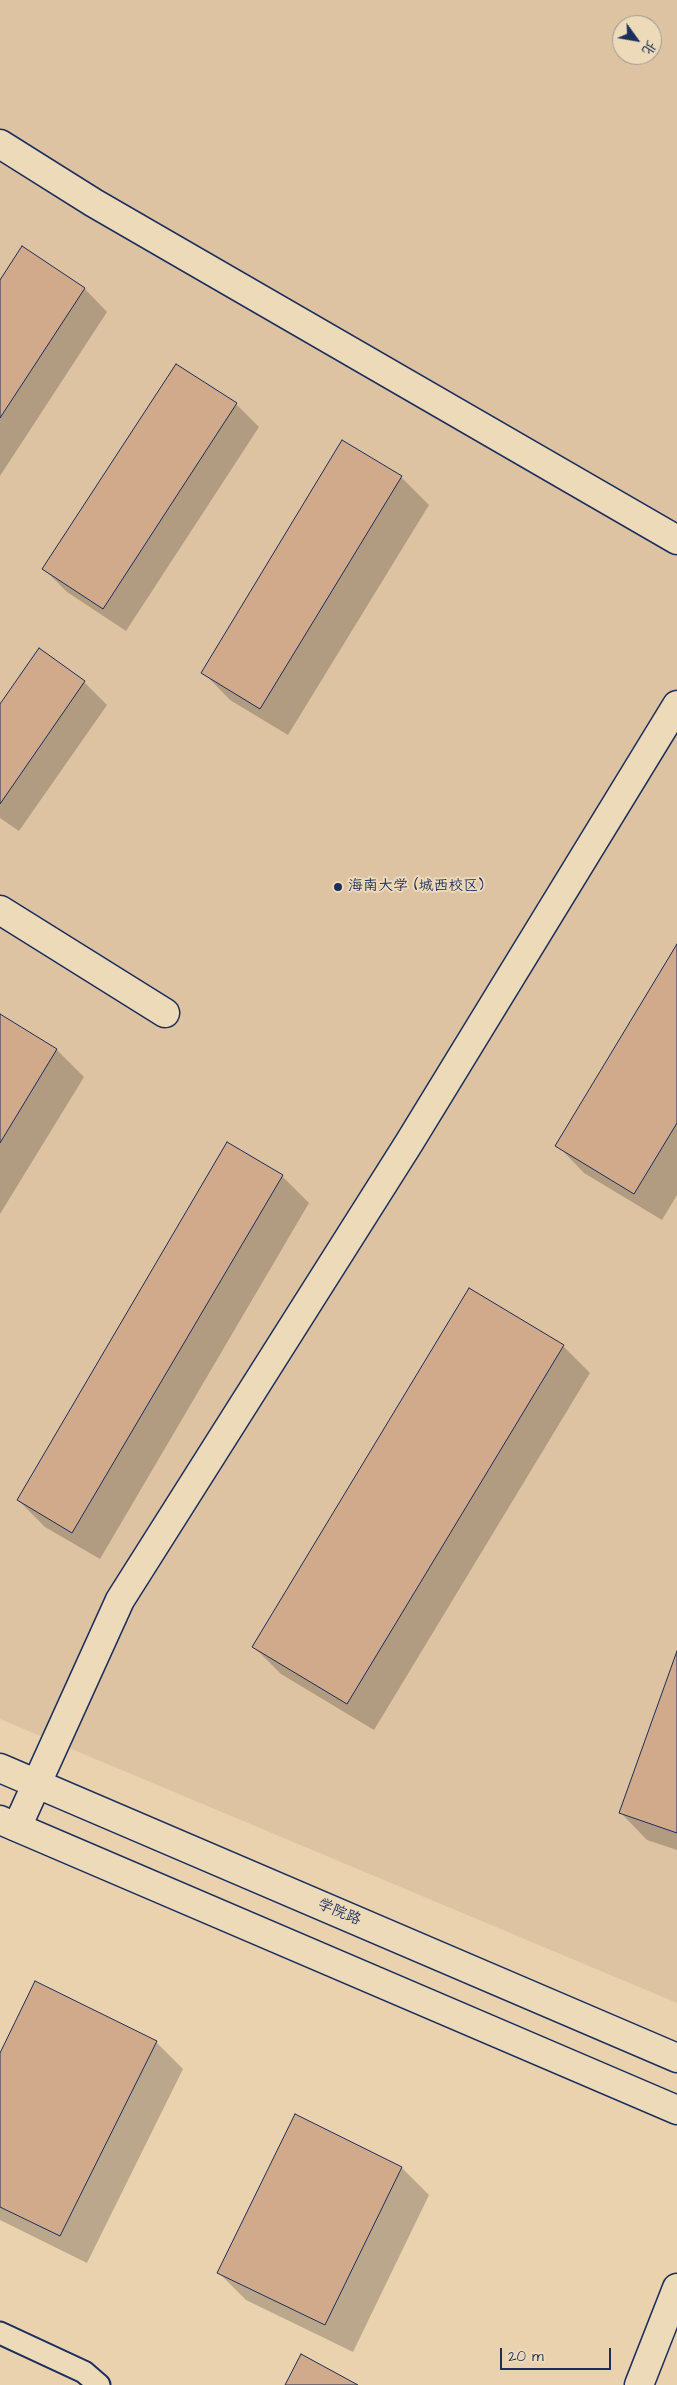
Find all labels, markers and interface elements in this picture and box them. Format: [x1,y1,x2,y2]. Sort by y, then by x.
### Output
north arrow [612,15,662,65]
text: 北 [637,36,661,59]
place label: 海南大学 (城西校区) [348,878,484,896]
marker: 海南大学 (城西校区) [332,881,344,893]
street label: 学院路 [315,1896,363,1930]
scale bar [502,2338,613,2370]
text: 20 m [508,2346,544,2367]

